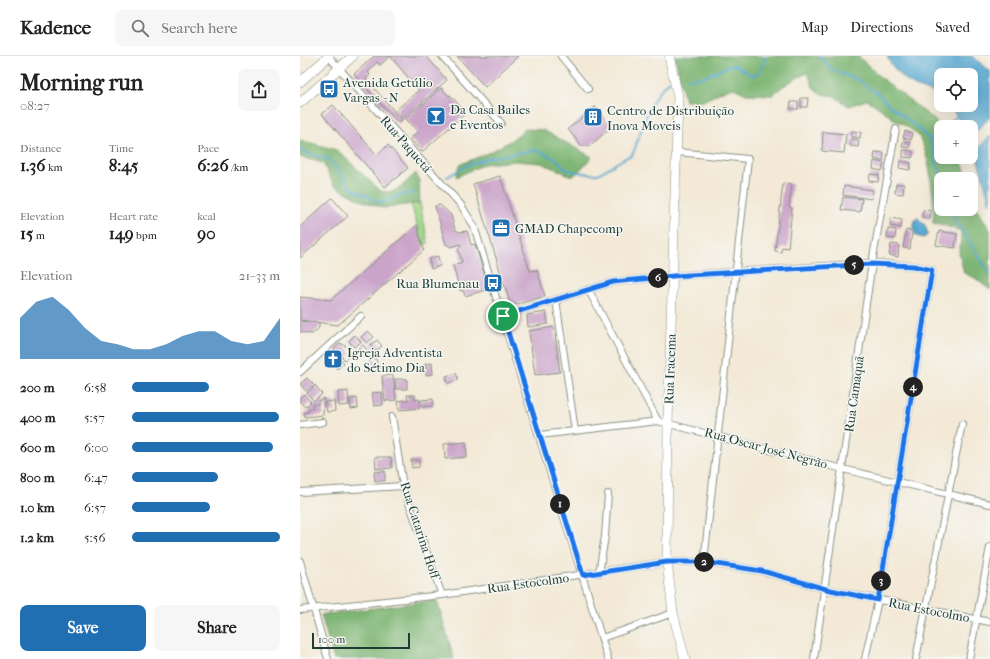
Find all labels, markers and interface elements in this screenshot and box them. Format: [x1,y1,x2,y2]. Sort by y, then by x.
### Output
search box [115,10,395,46]
text: Kadence [20,17,91,39]
icon: search [129,17,151,39]
text: Search here [161,19,237,37]
text: Map [801,19,828,36]
text: Directions [850,19,913,36]
text: Saved [935,19,970,36]
map controls [934,68,978,216]
button: locate [934,68,978,112]
button: share [238,69,280,111]
text: Morning run [20,70,143,96]
place label: Avenida Getúlio Vargas - N [342,75,433,105]
bus stop icon: Avenida Getúlio Vargas - N [318,78,340,100]
text: 08:27 [20,98,50,113]
place label: Da Casa Bailes e Eventos [450,102,530,132]
place label: Centro de Distribuição Inova Moveis [607,103,734,133]
bar icon: Da Casa Bailes e Eventos [425,105,447,127]
building icon: Centro de Distribuição Inova Moveis [582,106,604,128]
street label: Rua Paquetá [377,113,435,176]
button: + [934,120,978,164]
text: Distance [20,142,61,155]
text: Time [109,142,134,155]
text: Pace [197,142,219,155]
text: 1.36 [20,155,46,175]
text: 8:45 [109,155,138,175]
text: 6:26 [197,155,229,175]
text: km [46,161,63,174]
text: /km [229,161,248,174]
button: − [934,172,978,216]
text: Elevation [20,210,64,223]
text: Heart rate [109,210,158,223]
text: kcal [197,210,216,223]
office icon: GMAD Chapecomp [490,217,512,239]
place label: GMAD Chapecomp [515,221,623,236]
text: 15 [20,223,33,243]
text: 149 [109,223,134,243]
text: 90 [197,223,216,243]
text: m [33,229,45,242]
text: bpm [134,229,157,242]
pin: 5 [844,255,864,275]
text: 5 [852,258,856,271]
text: Elevation [20,268,73,283]
text: 21–33 m [239,268,280,283]
pin: 6 [648,268,668,288]
text: 6 [655,271,661,284]
bus stop icon: Rua Blumenau [482,272,504,294]
place label: Rua Blumenau [396,276,480,291]
pin [486,299,520,333]
icon: arrive [492,305,514,327]
street label: Rua Iracema [661,332,679,405]
place label: Igreja Adventista do Sétimo Dia [347,345,443,375]
church icon: Igreja Adventista do Sétimo Dia [322,348,344,370]
street label: Rua Camaquã [841,354,867,433]
pin: 4 [903,377,923,397]
text: 200 m [20,380,55,395]
text: 6:58 [84,380,106,395]
text: 4 [910,380,916,393]
text: 400 m [20,410,56,425]
text: 5:57 [84,410,105,425]
street label: Rua Oscar José Negrão [703,424,830,472]
text: 600 m [20,440,55,455]
text: 6:00 [84,440,109,455]
text: 800 m [20,470,54,485]
text: 6:47 [84,470,108,485]
street label: Rua Catarina Hoff [397,480,444,583]
pin: 1 [550,494,570,514]
text: 1 [558,497,562,510]
text: 1.0 km [20,500,55,515]
text: 6:57 [84,500,106,515]
text: 1.2 km [20,530,54,545]
text: 5:56 [84,530,105,545]
pin: 2 [694,552,714,572]
text: 2 [701,555,707,568]
street label: Rua Estocolmo [486,570,570,596]
pin: 3 [871,571,891,591]
text: 3 [879,574,883,587]
street label: Rua Estocolmo [887,595,971,625]
button: Save [20,605,146,651]
button: Share [154,605,280,651]
scale bar [312,631,410,650]
text: 100 m [318,633,346,646]

